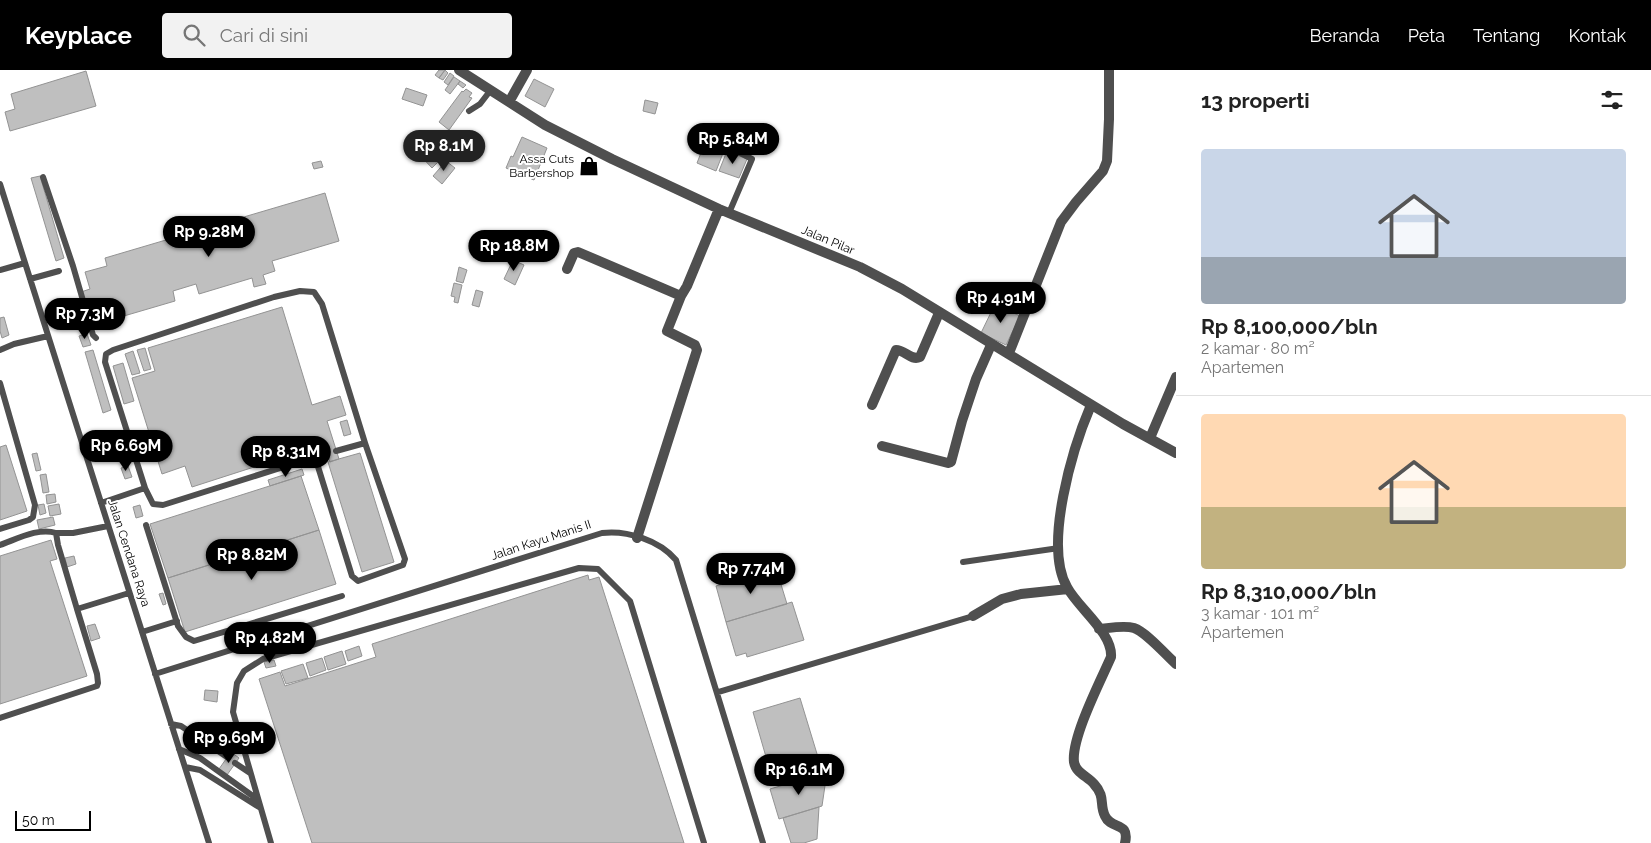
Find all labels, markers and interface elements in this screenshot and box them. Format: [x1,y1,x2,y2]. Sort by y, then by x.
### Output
search box [162,13,512,58]
text: Keyplace [25,21,132,50]
icon: search [180,21,208,49]
text: Cari di sini [220,24,308,46]
text: Beranda [1310,25,1380,46]
text: Peta [1408,25,1445,46]
text: Tentang [1473,25,1540,46]
text: Kontak [1568,25,1626,46]
icon: filters [1598,86,1626,114]
text: 13 properti [1201,88,1310,113]
pin: Rp 5.84M [681,122,785,165]
pin: Rp 8.1M [398,129,490,172]
text: Rp 5.84M [698,129,768,148]
text: Rp 8.1M [414,136,474,155]
place label: Assa Cuts Barbershop [509,152,574,180]
shop icon: Assa Cuts Barbershop [578,155,600,177]
icon: home [1369,181,1459,271]
pin: Rp 9.28M [157,216,261,258]
text: Rp 9.28M [174,222,244,241]
street label: Jalan Pilar [799,223,857,258]
pin: Rp 18.8M [462,230,566,272]
text: Rp 18.8M [479,236,549,255]
pin: Rp 4.91M [949,282,1053,324]
text: Rp 4.91M [967,288,1035,307]
pin: Rp 7.3M [39,298,131,340]
text: Rp 7.3M [55,304,115,323]
text: Rp 8,100,000/bln [1201,314,1378,339]
text: 2 kamar · 80 m² [1201,339,1315,358]
text: Apartemen [1201,358,1284,377]
pin: Rp 6.69M [74,430,178,472]
text: Rp 6.69M [91,436,161,455]
pin: Rp 8.31M [234,436,338,478]
text: Rp 8.31M [252,442,320,461]
icon: home [1369,447,1459,537]
street label: Jalan Cendana Raya [105,498,153,608]
street label: Jalan Kayu Manis II [489,517,593,563]
pin: Rp 8.82M [200,538,304,581]
text: Rp 8.82M [217,545,287,564]
pin: Rp 7.74M [699,552,803,595]
text: Rp 7.74M [717,559,785,578]
text: Rp 8,310,000/bln [1201,579,1376,604]
text: 3 kamar · 101 m² [1201,604,1319,623]
pin: Rp 4.82M [218,622,322,664]
text: Apartemen [1201,623,1284,642]
text: Rp 4.82M [235,628,305,647]
pin: Rp 9.69M [177,722,281,764]
text: Rp 9.69M [194,728,264,747]
pin: Rp 16.1M [747,754,851,796]
text: Rp 16.1M [765,760,833,779]
scale bar [15,808,91,831]
text: 50 m [22,812,55,828]

